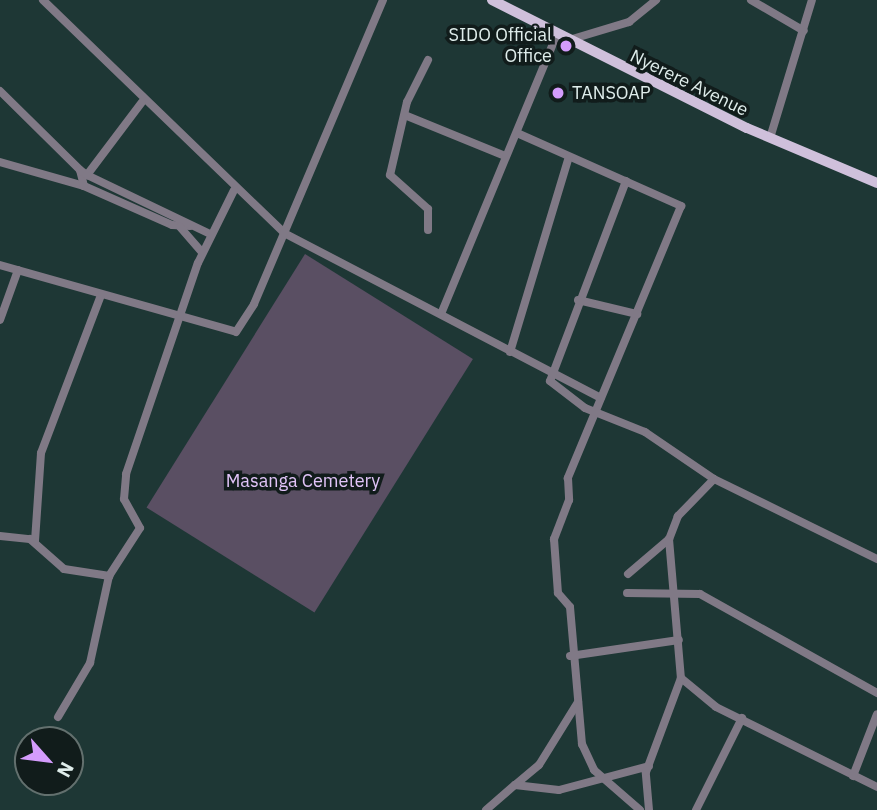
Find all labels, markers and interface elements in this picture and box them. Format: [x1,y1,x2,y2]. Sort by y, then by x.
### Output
place label: SIDO Official Office [448,25,552,68]
marker: SIDO Official Office [558,38,574,54]
street label: Nyerere Avenue [626,45,752,121]
place label: TANSOAP [572,82,651,104]
marker: TANSOAP [550,85,566,101]
park label: Masanga Cemetery [226,470,380,492]
north arrow [14,726,84,796]
text: N [52,758,80,782]

